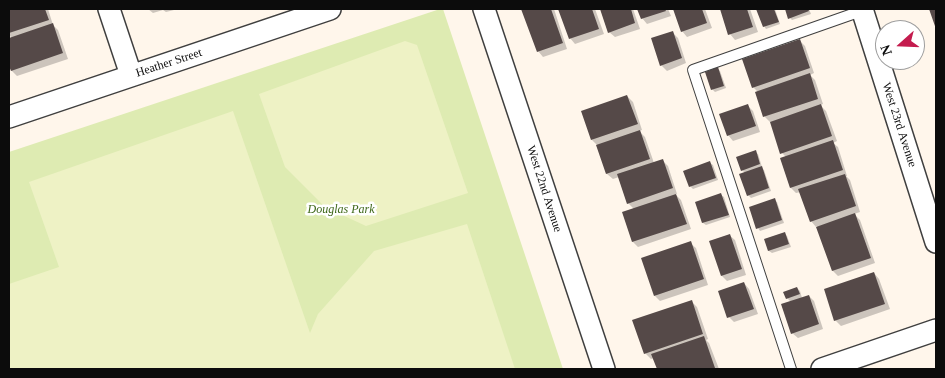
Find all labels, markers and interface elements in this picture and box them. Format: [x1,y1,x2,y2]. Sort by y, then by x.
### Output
north arrow [875,20,925,70]
text: N [878,43,895,57]
street label: Heather Street [134,45,204,81]
street label: West 23rd Avenue [879,81,919,169]
street label: West 22nd Avenue [523,144,565,234]
park label: Douglas Park [308,203,374,217]

